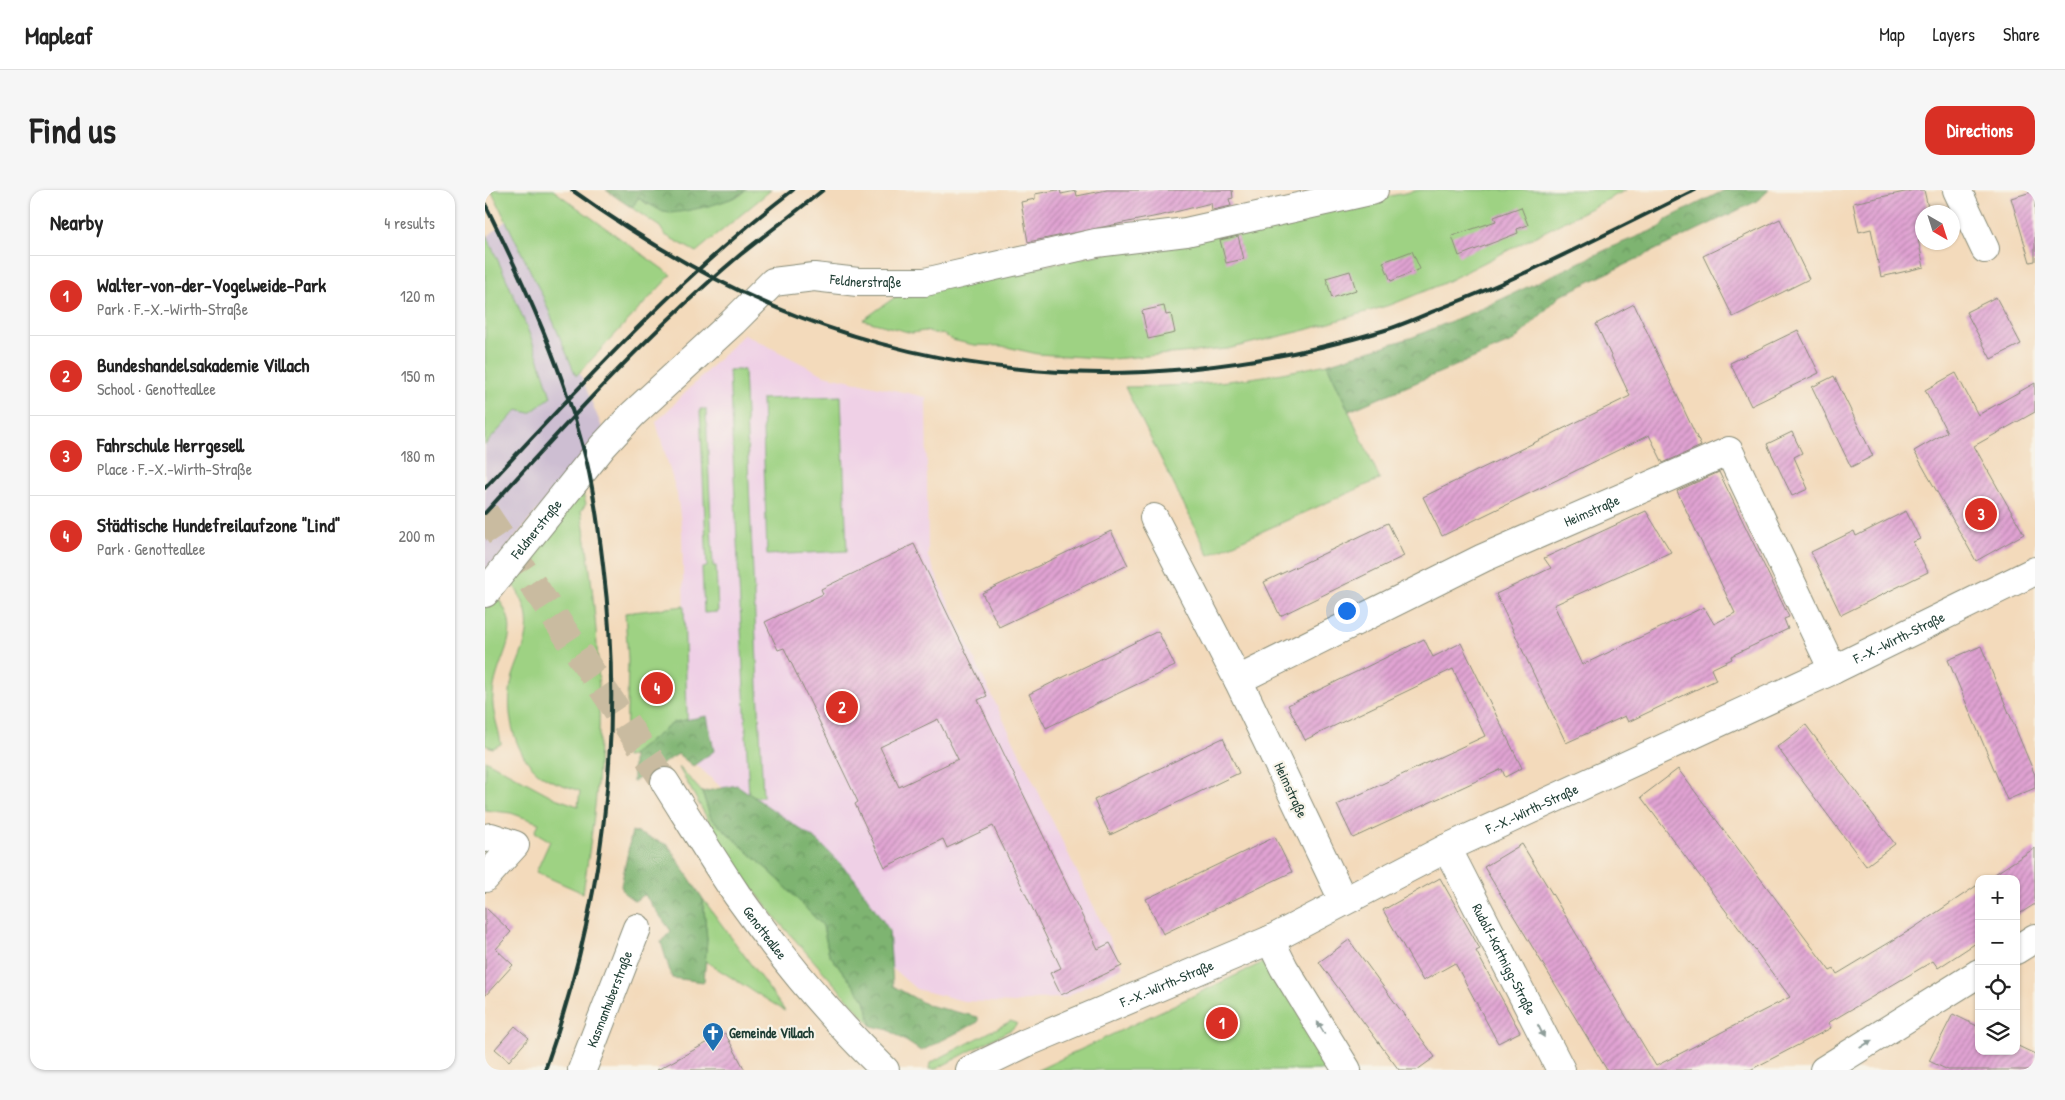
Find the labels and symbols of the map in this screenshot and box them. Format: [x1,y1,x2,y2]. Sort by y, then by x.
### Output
north arrow [1915,205,1960,250]
street label: Feldnerstraße [828,269,902,292]
street label: Heimstraße [1561,490,1623,531]
street label: Feldnerstraße [506,495,566,563]
pin: 3 [1965,495,1997,533]
your location [1334,598,1360,624]
street label: F.-X.-Wirth-Straße [1849,607,1948,668]
pin: 4 [641,669,673,707]
pin: 2 [826,688,858,726]
street label: Heimstraße [1270,759,1313,821]
street label: F.-X.-Wirth-Straße [1482,779,1581,838]
street label: Rudolf-Kattnigg-Straße [1468,900,1541,1018]
street label: Genotteallee [739,902,792,963]
street label: Kasmanhuberstraße [582,948,636,1050]
street label: F.-X.-Wirth-Straße [1116,955,1217,1012]
pin: 1 [1206,1004,1238,1042]
church icon: Gemeinde Villach [701,1021,725,1052]
one-way arrow [1317,1022,1326,1035]
place label: Gemeinde Villach [729,1023,814,1042]
one-way arrow [1537,1024,1545,1038]
one-way arrow [1859,1040,1872,1049]

